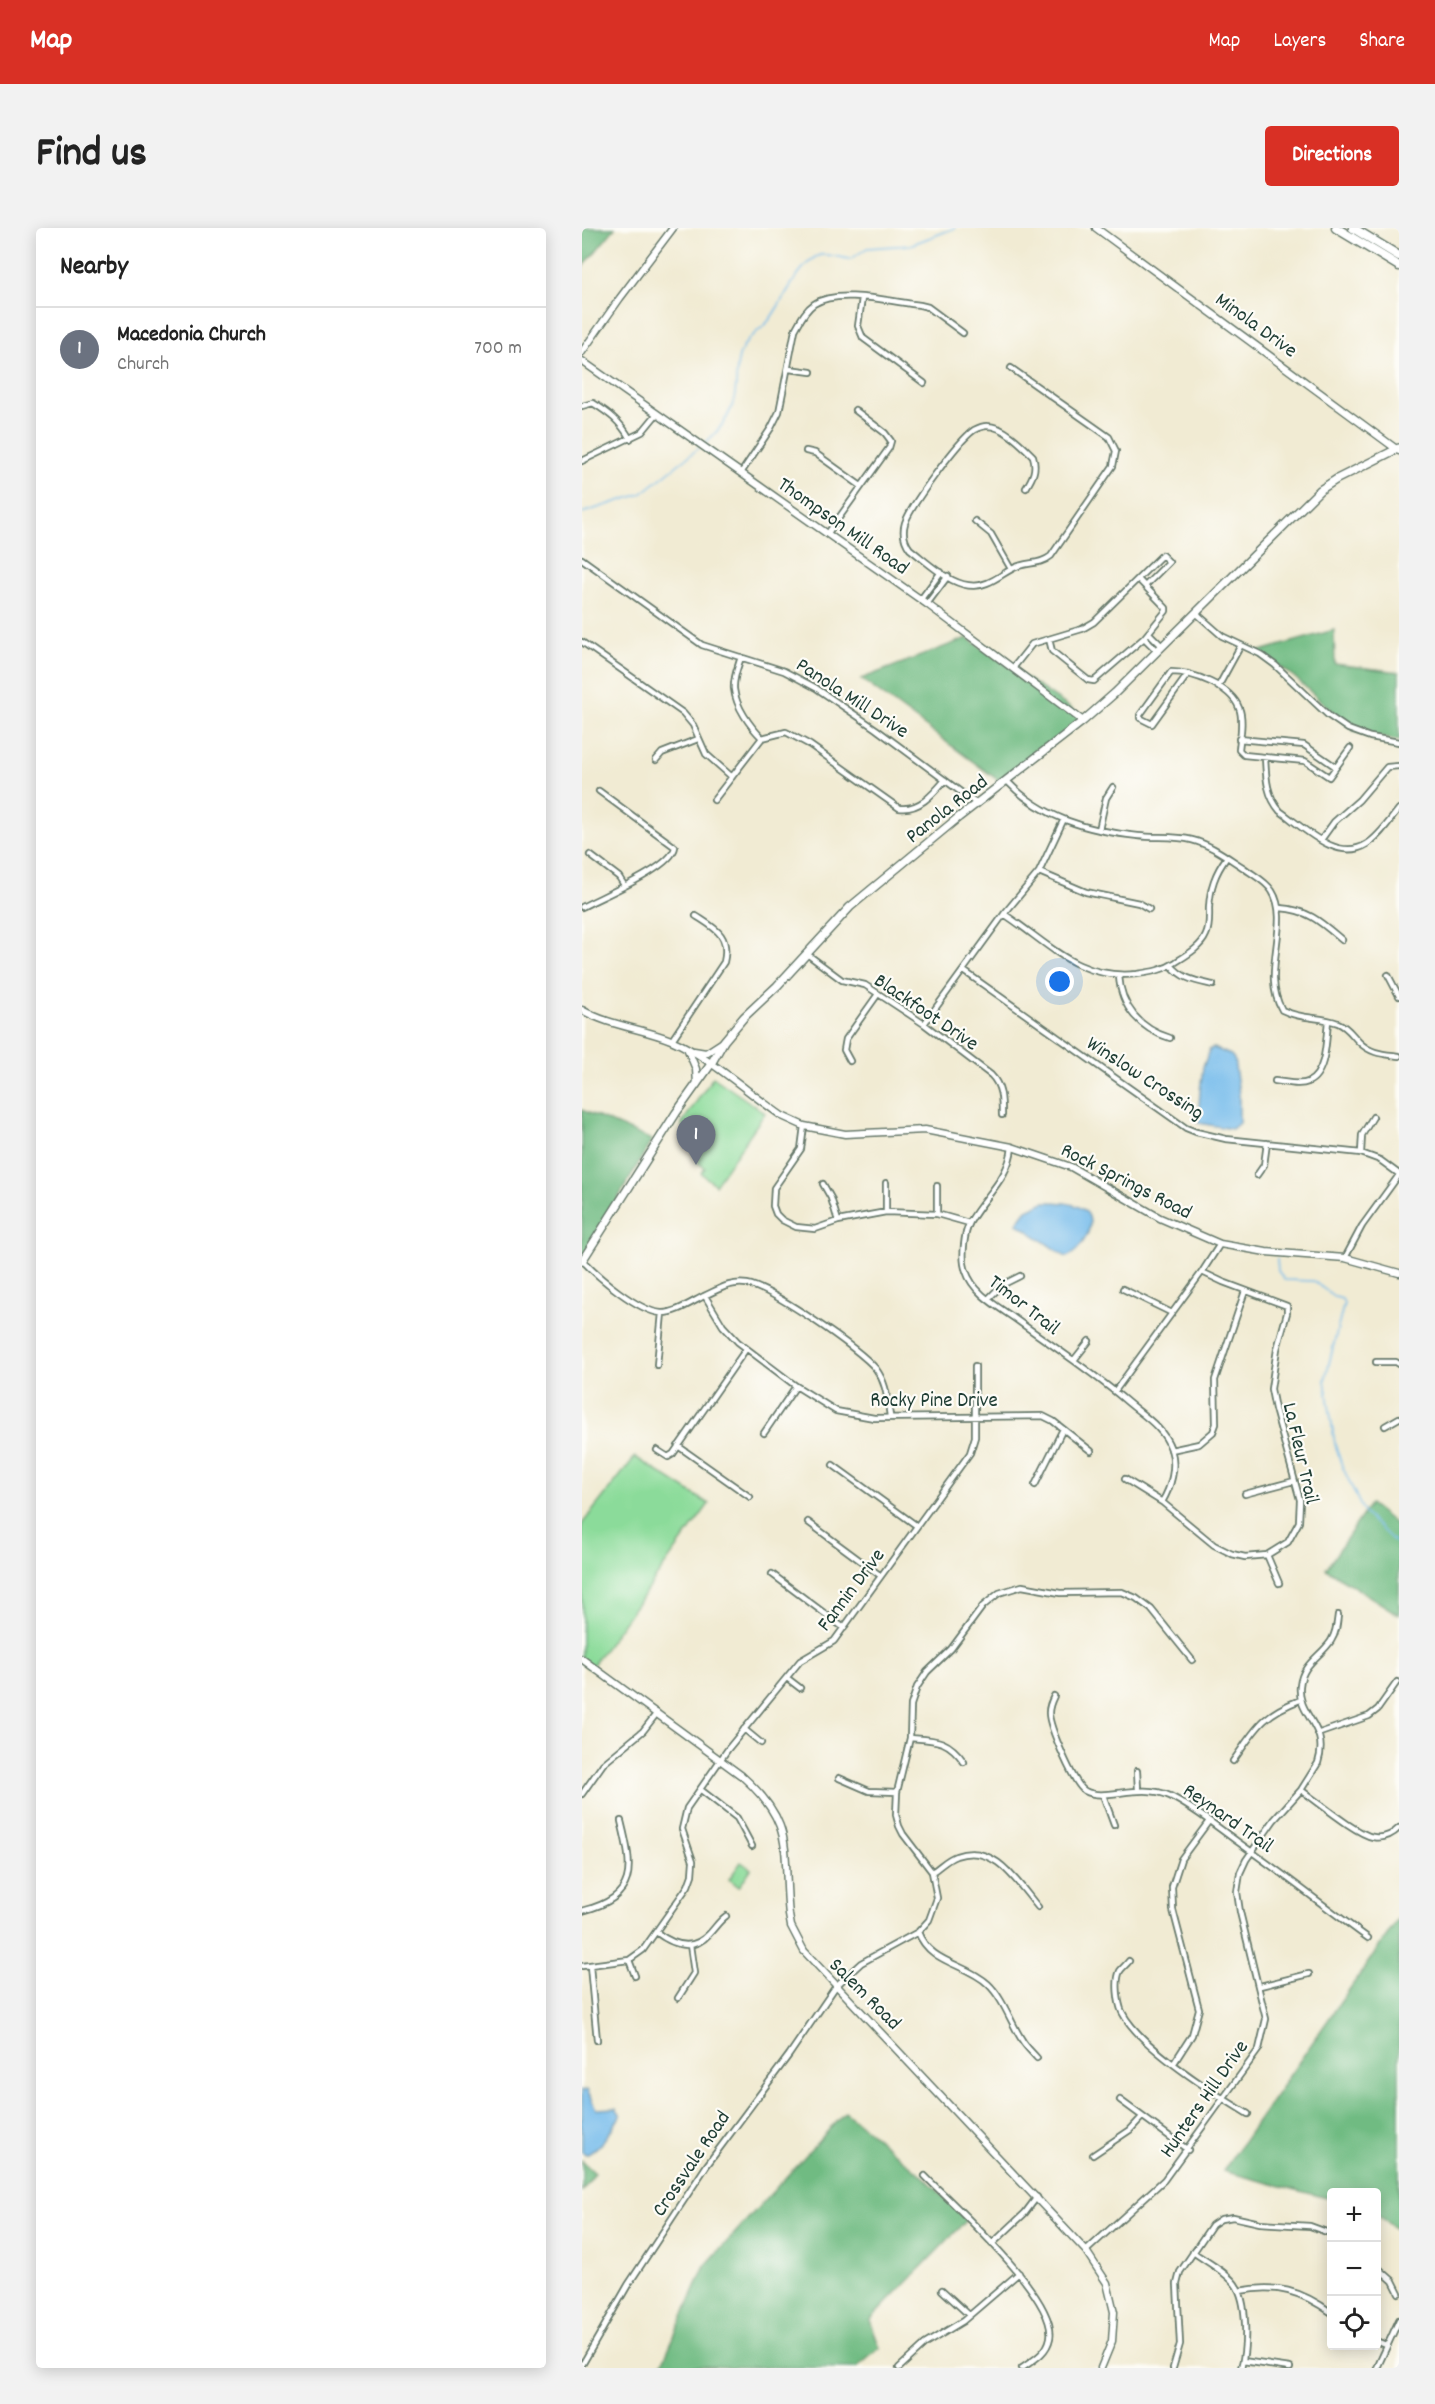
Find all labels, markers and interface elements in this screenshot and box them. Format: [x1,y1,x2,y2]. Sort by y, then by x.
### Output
text: Map [30,22,72,62]
text: Map [1209,27,1240,57]
text: Layers [1273,27,1326,57]
text: Share [1359,27,1405,57]
text: Find us [36,126,147,186]
button: Directions [1265,126,1399,186]
text: Nearby [60,249,128,286]
street label: Minola Drive [1208,286,1303,367]
text: Macedonia Church [117,320,266,351]
text: 1 [77,335,82,363]
text: 700 m [474,335,522,363]
text: Church [117,351,169,379]
street label: Thompson Mill Road [770,471,914,584]
street label: Panola Mill Drive [789,652,914,747]
street label: Panola Road [900,769,995,852]
street label: Blackfoot Drive [867,967,984,1060]
your location [1045,967,1074,996]
street label: Winslow Crossing [1080,1030,1209,1129]
pin: 1 [676,1116,716,1165]
street label: Rock Springs Road [1055,1137,1197,1229]
street label: Timor Trail [981,1269,1065,1344]
street label: Rocky Pine Drive [870,1387,998,1417]
street label: La Fleur Trail [1273,1400,1325,1507]
street label: Fannin Drive [811,1543,894,1639]
street label: Reynard Trail [1176,1777,1279,1862]
street label: Salem Road [821,1952,907,2038]
street label: Hunters Hill Drive [1154,2035,1257,2165]
street label: Crossvale Road [646,2106,739,2224]
map controls [1327,2188,1381,2350]
button: + [1327,2188,1381,2242]
button: − [1327,2242,1381,2296]
button: locate [1327,2296,1381,2350]

